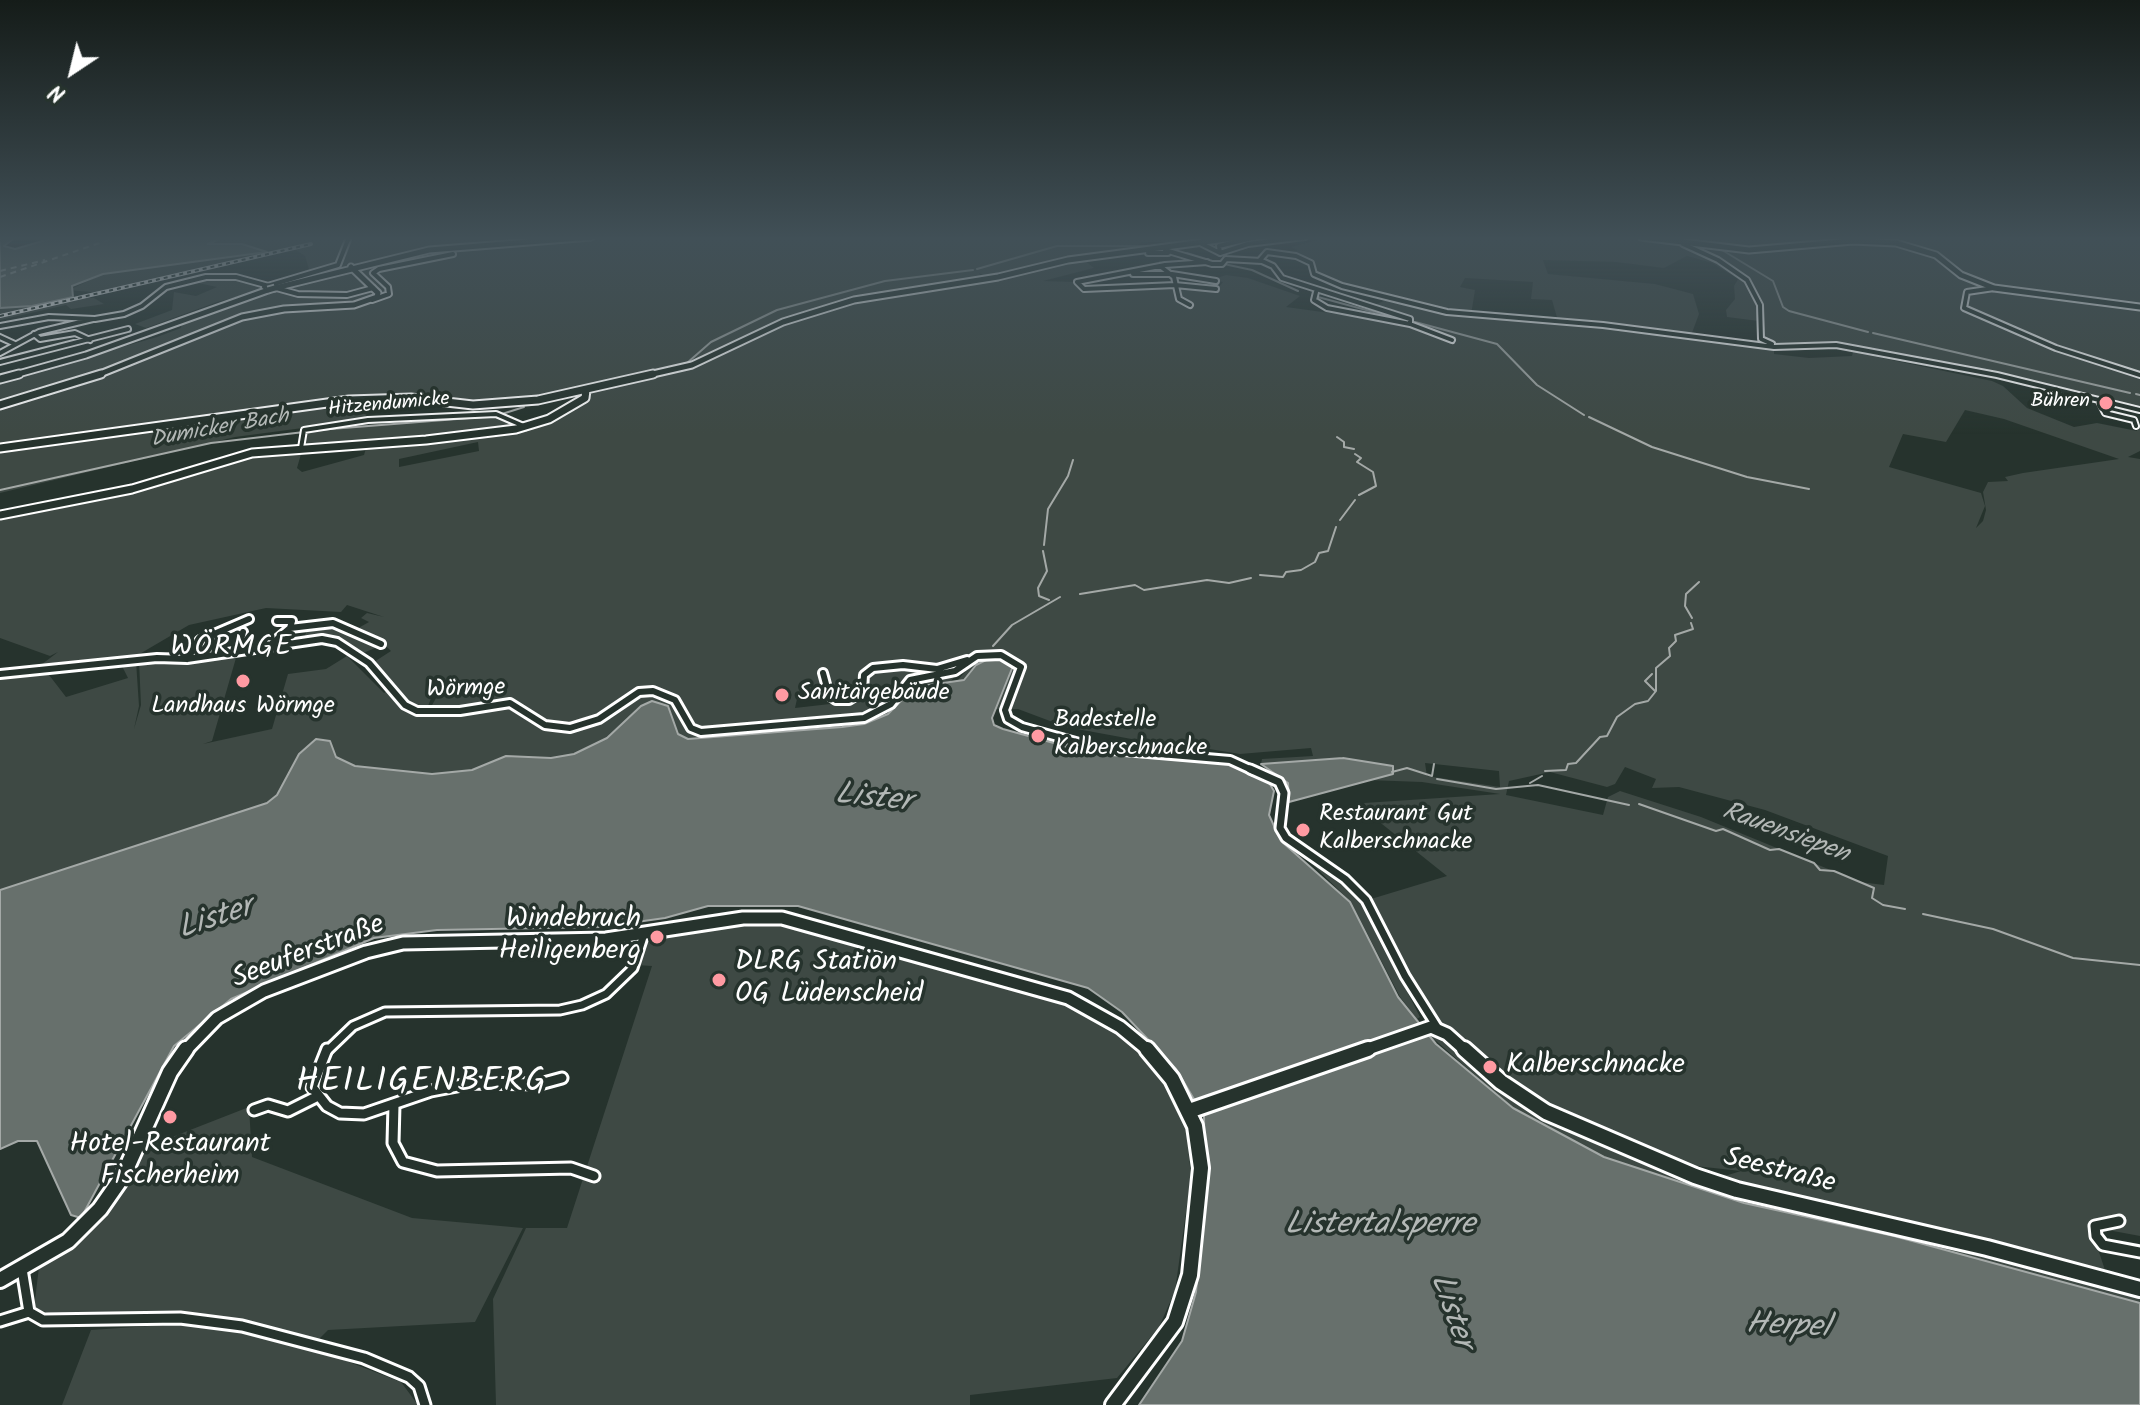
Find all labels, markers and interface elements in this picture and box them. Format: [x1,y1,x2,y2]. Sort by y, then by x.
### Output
north arrow [32,32,112,112]
text: N [42,74,74,110]
street label: Hitzendumicke [327,389,451,423]
place label: Bühren [2031,391,2090,415]
marker: Bühren [2097,394,2115,412]
water label: Dumicker Bach [149,405,291,455]
district label: WÖRMGE [171,632,293,666]
marker: Landhaus Wörmge [234,672,252,690]
street label: Wörmge [426,675,506,707]
place label: Sanitärgebäude [798,681,950,709]
marker: Sanitärgebäude [773,686,791,704]
place label: Landhaus Wörmge [151,694,335,722]
place label: Badestelle Kalberschnacke [1054,708,1207,764]
marker: Badestelle Kalberschnacke [1029,727,1047,745]
water label: Lister [833,778,913,824]
water label: Rauensiepen [1717,798,1853,872]
place label: Restaurant Gut Kalberschnacke [1319,802,1473,858]
marker: Restaurant Gut Kalberschnacke [1294,821,1312,839]
water label: Lister [174,891,258,951]
place label: Windebruch Heiligenberg [499,904,641,970]
street label: Seeuferstraße [228,910,390,998]
marker: Windebruch Heiligenberg [648,928,666,946]
place label: DLRG Station OG Lüdenscheid [735,947,923,1013]
marker: DLRG Station OG Lüdenscheid [710,971,728,989]
place label: Kalberschnacke [1506,1050,1685,1084]
marker: Kalberschnacke [1481,1058,1499,1076]
district label: HEILIGENBERG [296,1065,548,1105]
marker: Hotel-Restaurant Fischerheim [161,1108,179,1126]
place label: Hotel-Restaurant Fischerheim [69,1129,271,1195]
street label: Seestraße [1720,1143,1838,1203]
water label: Listertalsperre [1285,1209,1475,1247]
water label: Lister [1418,1270,1480,1354]
water label: Herpel [1745,1308,1831,1350]

